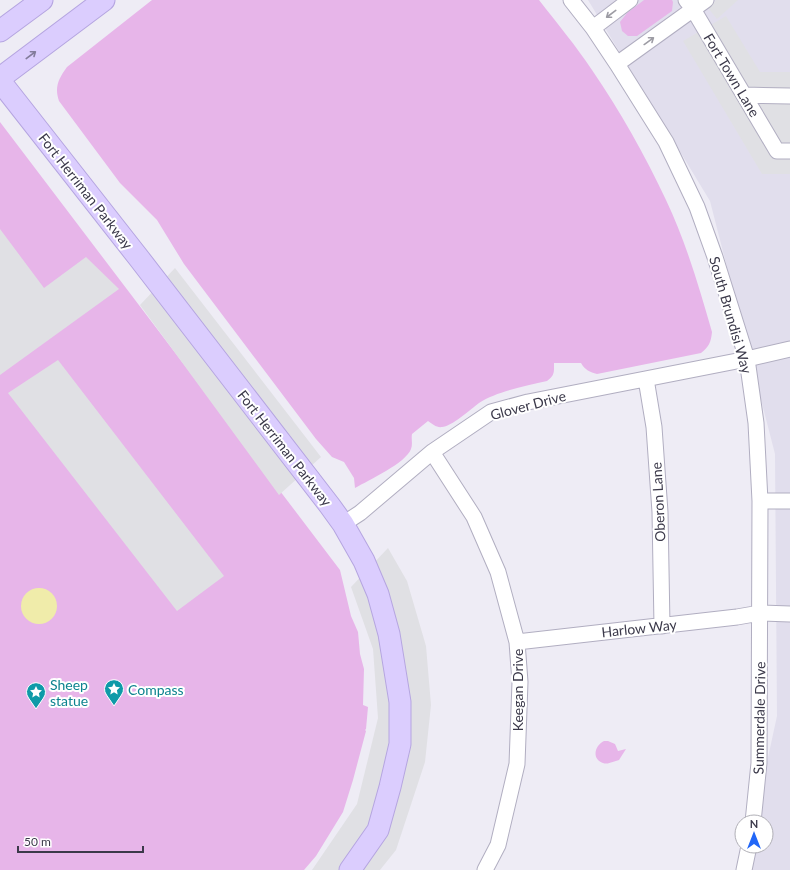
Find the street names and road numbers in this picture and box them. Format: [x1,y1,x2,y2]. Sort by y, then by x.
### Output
street label: Fort Town Lane [700,30,764,120]
street label: Fort Herriman Parkway [35,130,137,253]
street label: South Brundisi Way [706,254,756,376]
street label: Fort Herriman Parkway [234,387,336,510]
street label: Glover Drive [488,387,568,423]
street label: Oberon Lane [647,462,669,542]
street label: Harlow Way [601,616,678,640]
street label: Keegan Drive [509,649,526,731]
street label: Summerdale Drive [750,661,768,775]

